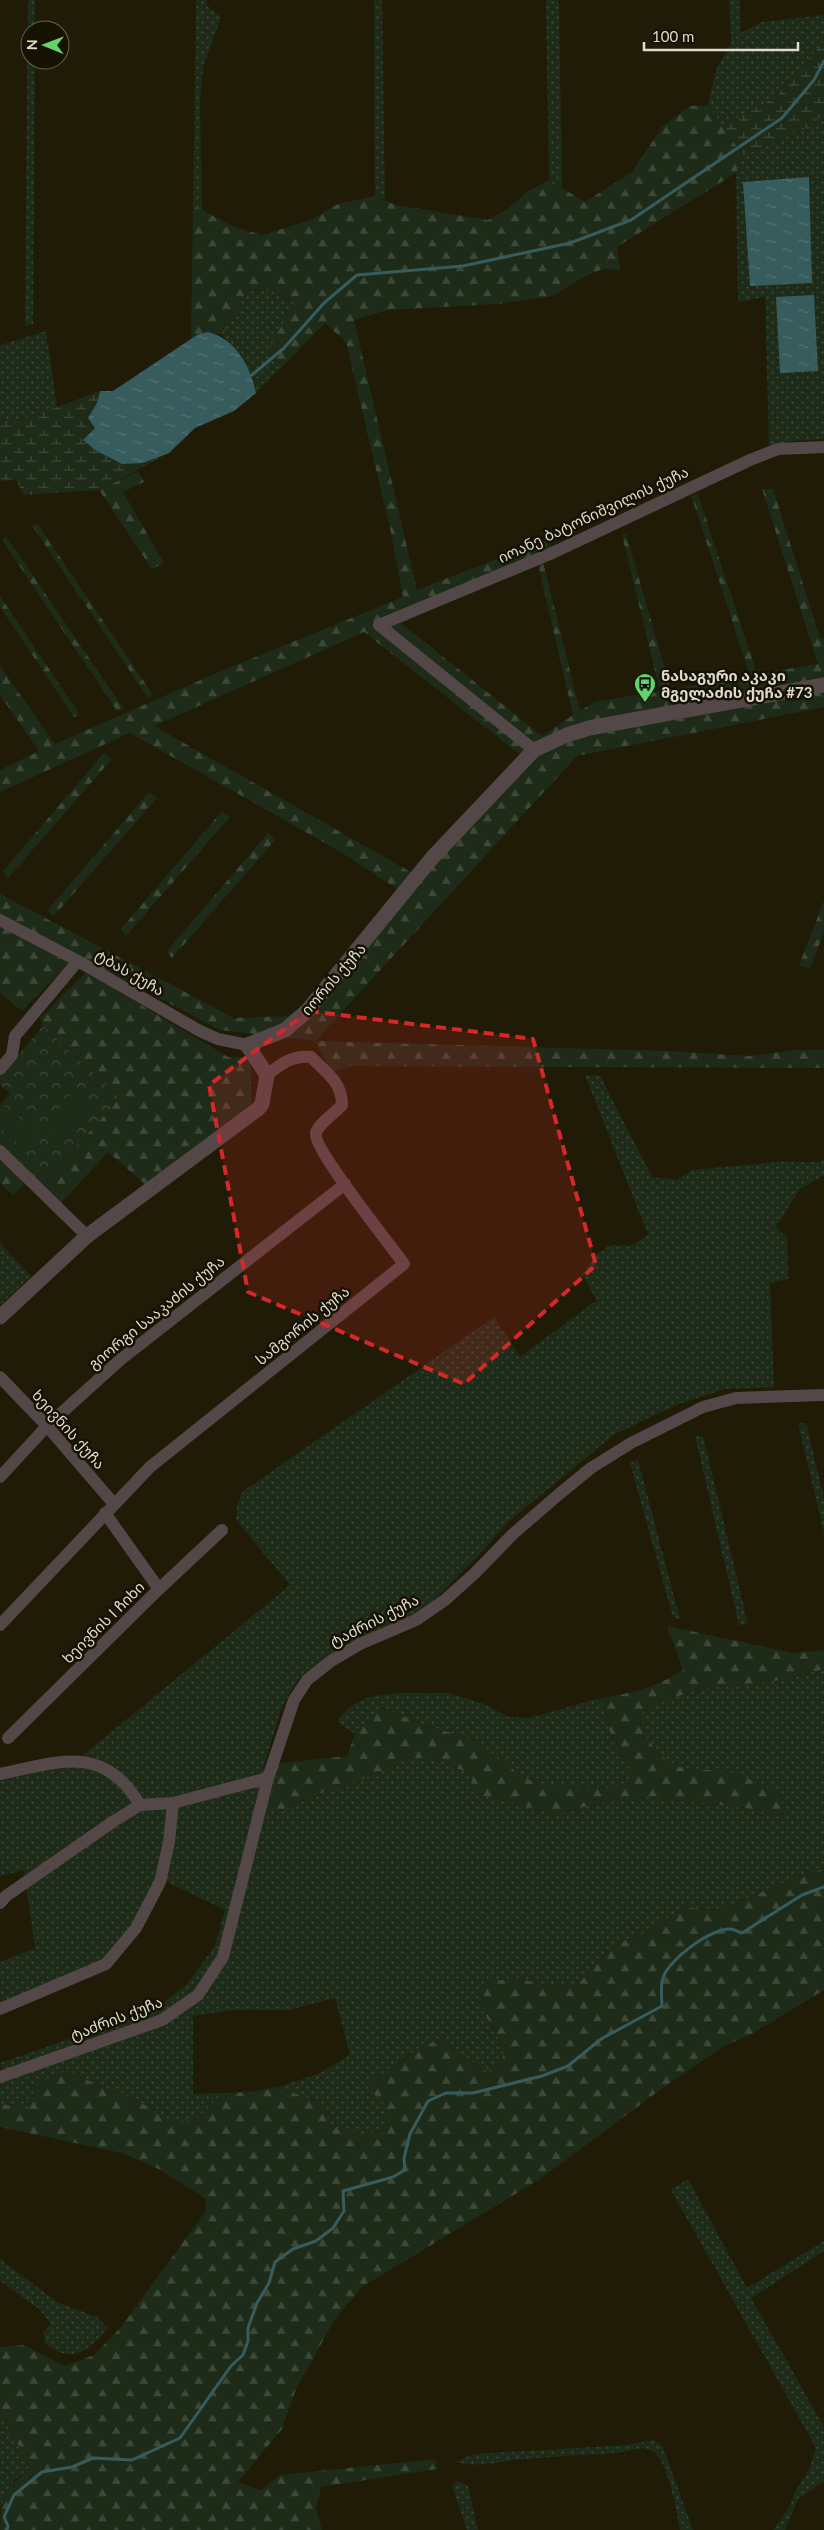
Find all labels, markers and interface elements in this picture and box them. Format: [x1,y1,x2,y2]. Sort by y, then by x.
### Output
north arrow [20,20,70,70]
scale bar [644,20,798,52]
text: 100 m [652,27,694,45]
text: N [23,39,40,50]
street label: იოანე ბატონიშვილის ქუჩა [495,462,691,567]
place label: ნასაგური აკაკი მგელაძის ქუჩა #73 [661,666,812,702]
bus stop icon: ნასაგური აკაკი მგელაძის ქუჩა #73 [633,672,657,703]
street label: იორის ქუჩა [297,939,370,1019]
street label: ტბას ქუჩა [92,945,168,1000]
street label: გიორგი სააკაძის ქუჩა [84,1251,228,1373]
street label: სამგორის ქუჩა [251,1282,353,1369]
street label: ხეივნის ქუჩა [28,1386,109,1473]
street label: ხეივნის I ჩიხი [58,1577,148,1667]
street label: ტაძრის ქუჩა [327,1590,422,1651]
street label: ტაძრის ქუჩა [67,1992,165,2045]

